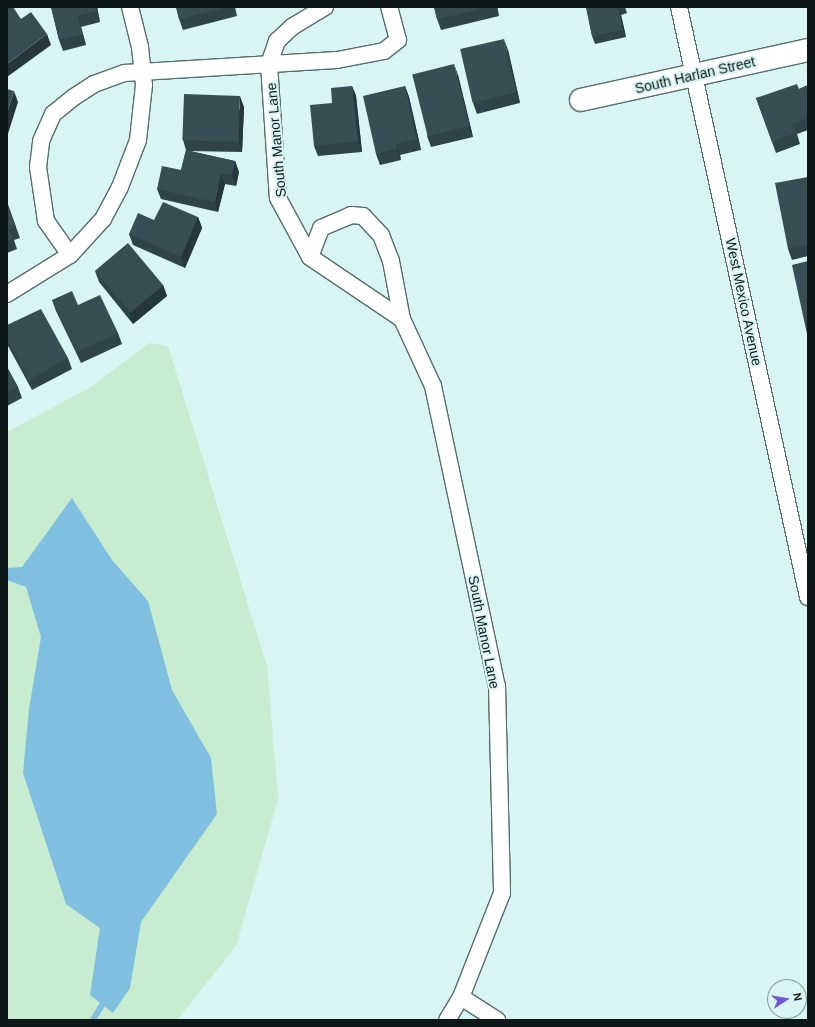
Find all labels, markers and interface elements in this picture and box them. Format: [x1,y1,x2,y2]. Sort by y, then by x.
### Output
street label: South Harlan Street [633,53,757,97]
street label: South Manor Lane [263,82,289,198]
street label: West Mexico Avenue [722,236,766,368]
street label: South Manor Lane [465,574,503,690]
north arrow [767,979,807,1019]
text: N [791,992,804,1002]

